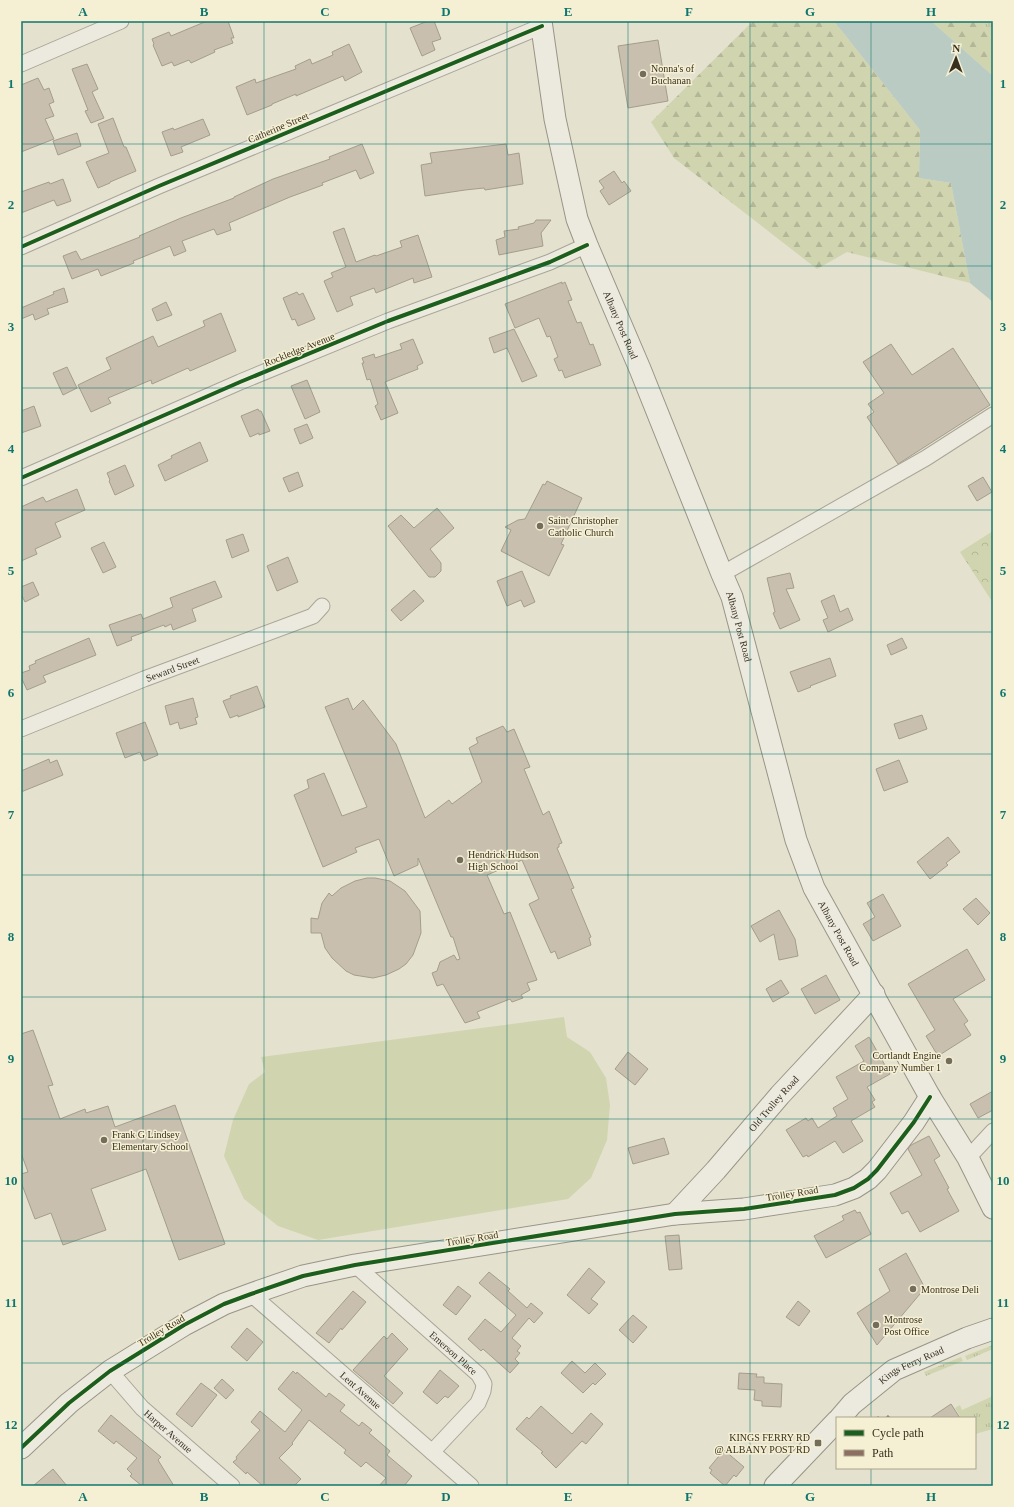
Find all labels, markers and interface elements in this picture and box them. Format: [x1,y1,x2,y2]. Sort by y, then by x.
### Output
text: A [78,4,88,19]
text: B [200,4,209,19]
text: C [320,4,330,19]
text: D [441,4,451,19]
text: E [564,4,572,19]
text: F [685,4,693,19]
text: G [805,4,815,19]
text: H [926,4,936,19]
north arrow [936,38,976,78]
text: N [952,42,960,54]
place label: Nonna's of Buchanan [651,63,695,86]
marker: Nonna's of Buchanan [638,69,648,79]
text: 1 [8,76,14,91]
text: 1 [1000,76,1006,91]
street label: Catherine Street [246,110,310,145]
text: 2 [8,197,14,212]
text: 2 [1000,197,1006,212]
street label: Albany Post Road [601,289,640,361]
text: 3 [8,319,15,334]
text: 3 [1000,319,1007,334]
street label: Rockledge Avenue [262,330,337,369]
text: 4 [8,441,15,456]
text: 4 [1000,441,1007,456]
place label: Saint Christopher Catholic Church [548,515,619,538]
marker: Saint Christopher Catholic Church [535,521,545,531]
text: 5 [8,563,15,578]
text: 5 [1000,563,1007,578]
street label: Albany Post Road [724,589,754,663]
street label: Seward Street [144,654,201,684]
text: 6 [8,685,15,700]
text: 6 [1000,685,1007,700]
text: 7 [8,807,15,822]
text: 7 [1000,807,1007,822]
place label: Hendrick Hudson High School [468,849,539,872]
marker: Hendrick Hudson High School [455,855,465,865]
street label: Albany Post Road [816,899,861,968]
text: 8 [8,929,15,944]
text: 8 [1000,929,1007,944]
place label: Cortlandt Engine Company Number 1 [859,1050,942,1073]
text: 9 [8,1051,15,1066]
text: 9 [1000,1051,1007,1066]
marker: Cortlandt Engine Company Number 1 [944,1056,954,1066]
street label: Old Trolley Road [746,1074,801,1134]
place label: Frank G Lindsey Elementary School [112,1129,189,1152]
marker: Frank G Lindsey Elementary School [99,1135,109,1145]
text: 10 [5,1173,18,1188]
text: 10 [997,1173,1010,1188]
street label: Trolley Road [765,1184,819,1203]
street label: Trolley Road [445,1229,499,1248]
marker: Montrose Deli [908,1284,918,1294]
place label: Montrose Deli [921,1284,979,1295]
text: 11 [5,1295,17,1310]
text: 11 [997,1295,1009,1310]
street label: Trolley Road [136,1312,187,1349]
place label: Montrose Post Office [884,1314,930,1337]
marker: Montrose Post Office [871,1320,881,1330]
street label: Emerson Place [427,1329,480,1377]
street label: Kings Ferry Road [877,1344,945,1386]
street label: Lent Avenue [338,1370,384,1412]
street label: Harper Avenue [142,1407,195,1456]
text: 12 [5,1417,18,1432]
legend [836,1417,976,1469]
text: 12 [997,1417,1010,1432]
text: Cycle path [872,1426,924,1440]
place label: KINGS FERRY RD @ ALBANY POST RD [714,1432,810,1455]
marker: KINGS FERRY RD @ ALBANY POST RD [813,1438,823,1448]
text: Path [872,1446,893,1460]
text: A [78,1489,88,1504]
text: B [200,1489,209,1504]
text: C [320,1489,330,1504]
text: D [441,1489,451,1504]
text: E [564,1489,572,1504]
text: F [685,1489,693,1504]
text: G [805,1489,815,1504]
text: H [926,1489,936,1504]

